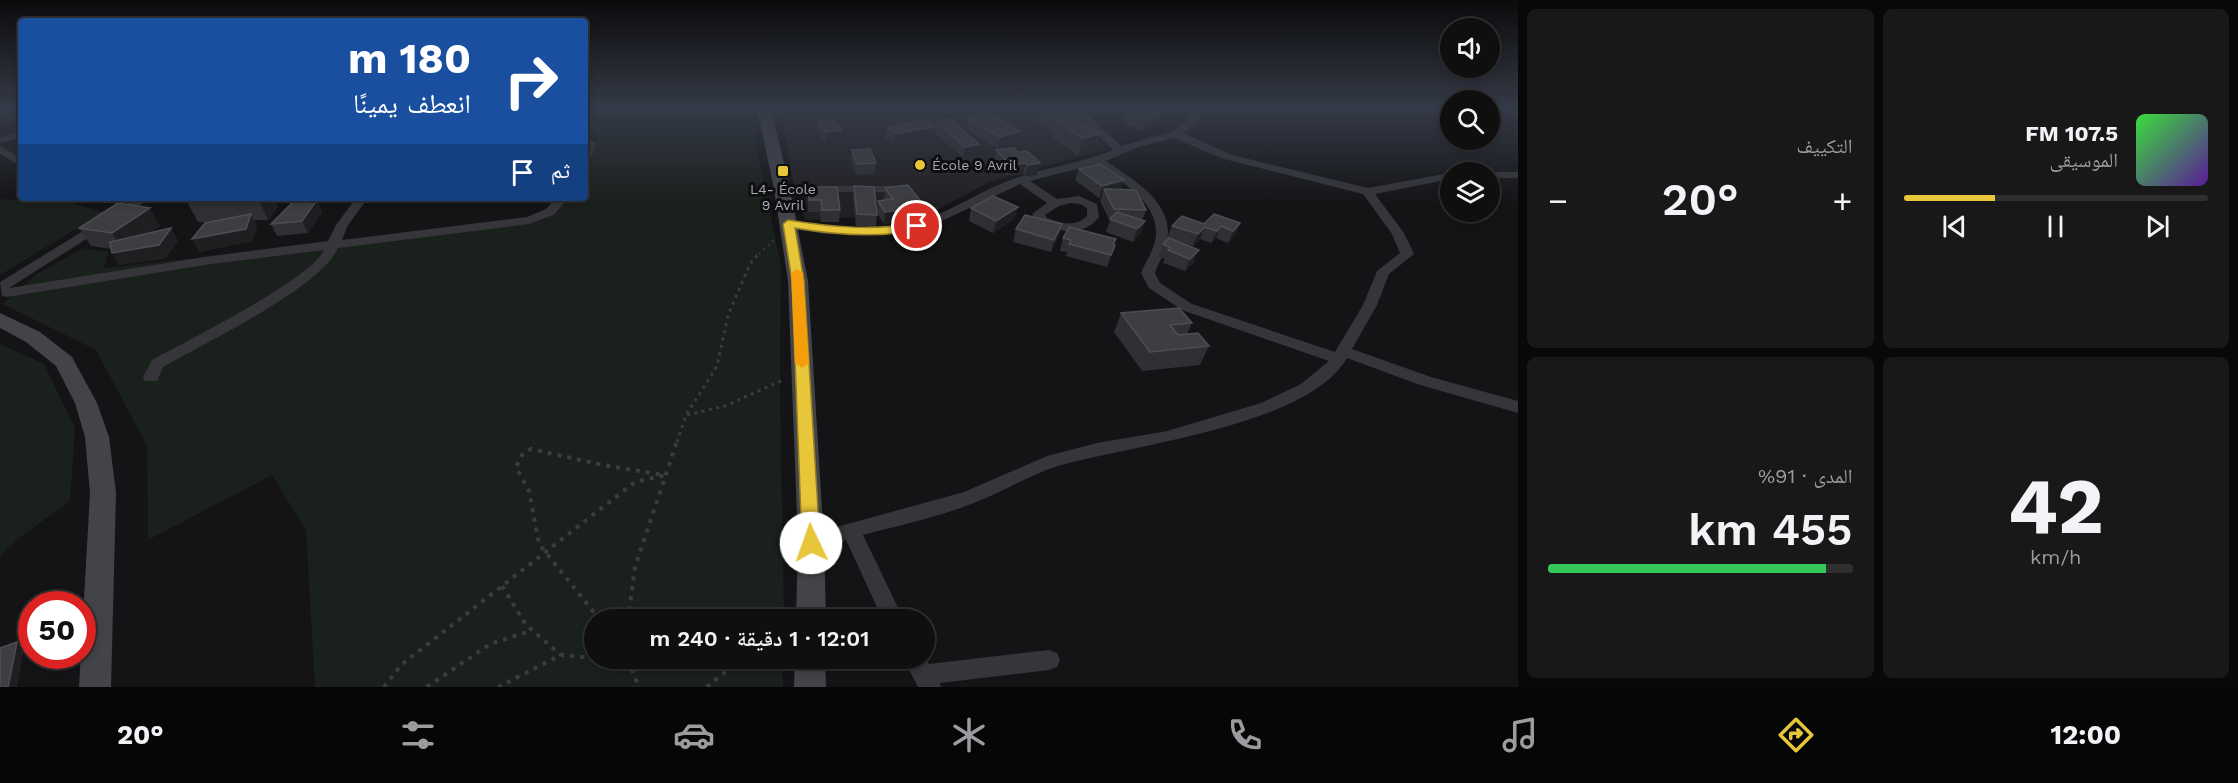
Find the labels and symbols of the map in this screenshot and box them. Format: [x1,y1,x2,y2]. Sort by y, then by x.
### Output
place label: École 9 Avril [932,157,1017,173]
marker: École 9 Avril [913,158,927,172]
marker: L4- École 9 Avril [776,164,790,178]
place label: L4- École 9 Avril [750,181,816,213]
pin [891,200,942,251]
position arrow [779,511,843,575]
speed limit sign: 50 [18,591,96,669]

